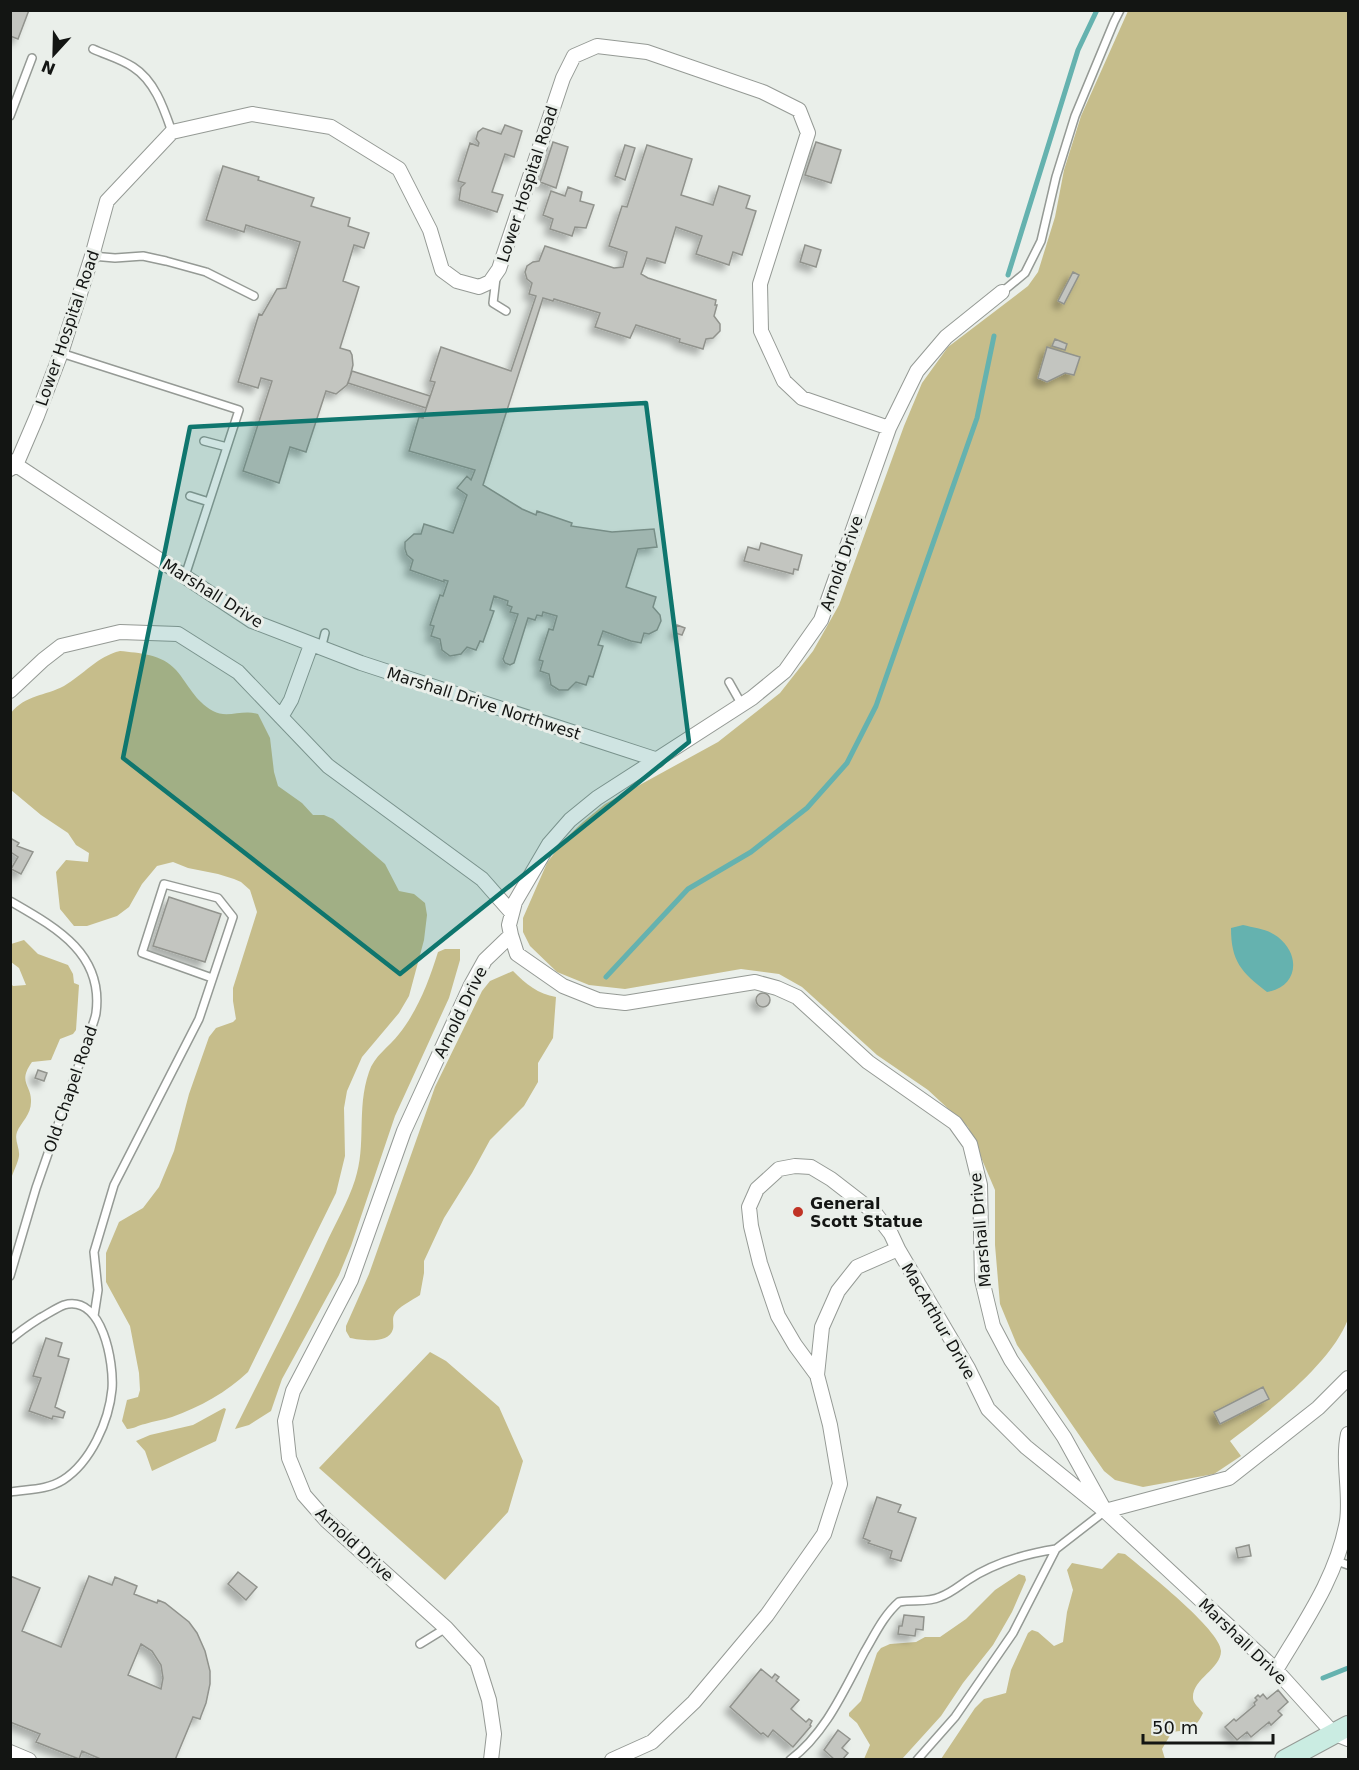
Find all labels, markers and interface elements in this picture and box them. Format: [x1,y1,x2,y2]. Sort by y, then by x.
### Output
north arrow [24,24,84,84]
text: N [39,56,58,79]
street label: Lower Hospital Road [493,103,562,265]
street label: Lower Hospital Road [32,248,103,409]
street label: Arnold Drive [816,513,867,613]
street label: Marshall Drive [159,555,267,632]
street label: Marshall Drive Northwest [385,663,583,744]
street label: Arnold Drive [430,963,491,1061]
street label: Old Chapel Road [40,1023,101,1155]
street label: Marshall Drive [966,1172,995,1288]
place label: General Scott Statue [810,1194,923,1231]
marker: General Scott Statue [791,1205,805,1219]
street label: MacArthur Drive [898,1260,979,1383]
street label: Arnold Drive [312,1503,398,1585]
street label: Marshall Drive [1195,1595,1291,1688]
scale bar [1143,1707,1274,1745]
text: 50 m [1152,1717,1198,1738]

